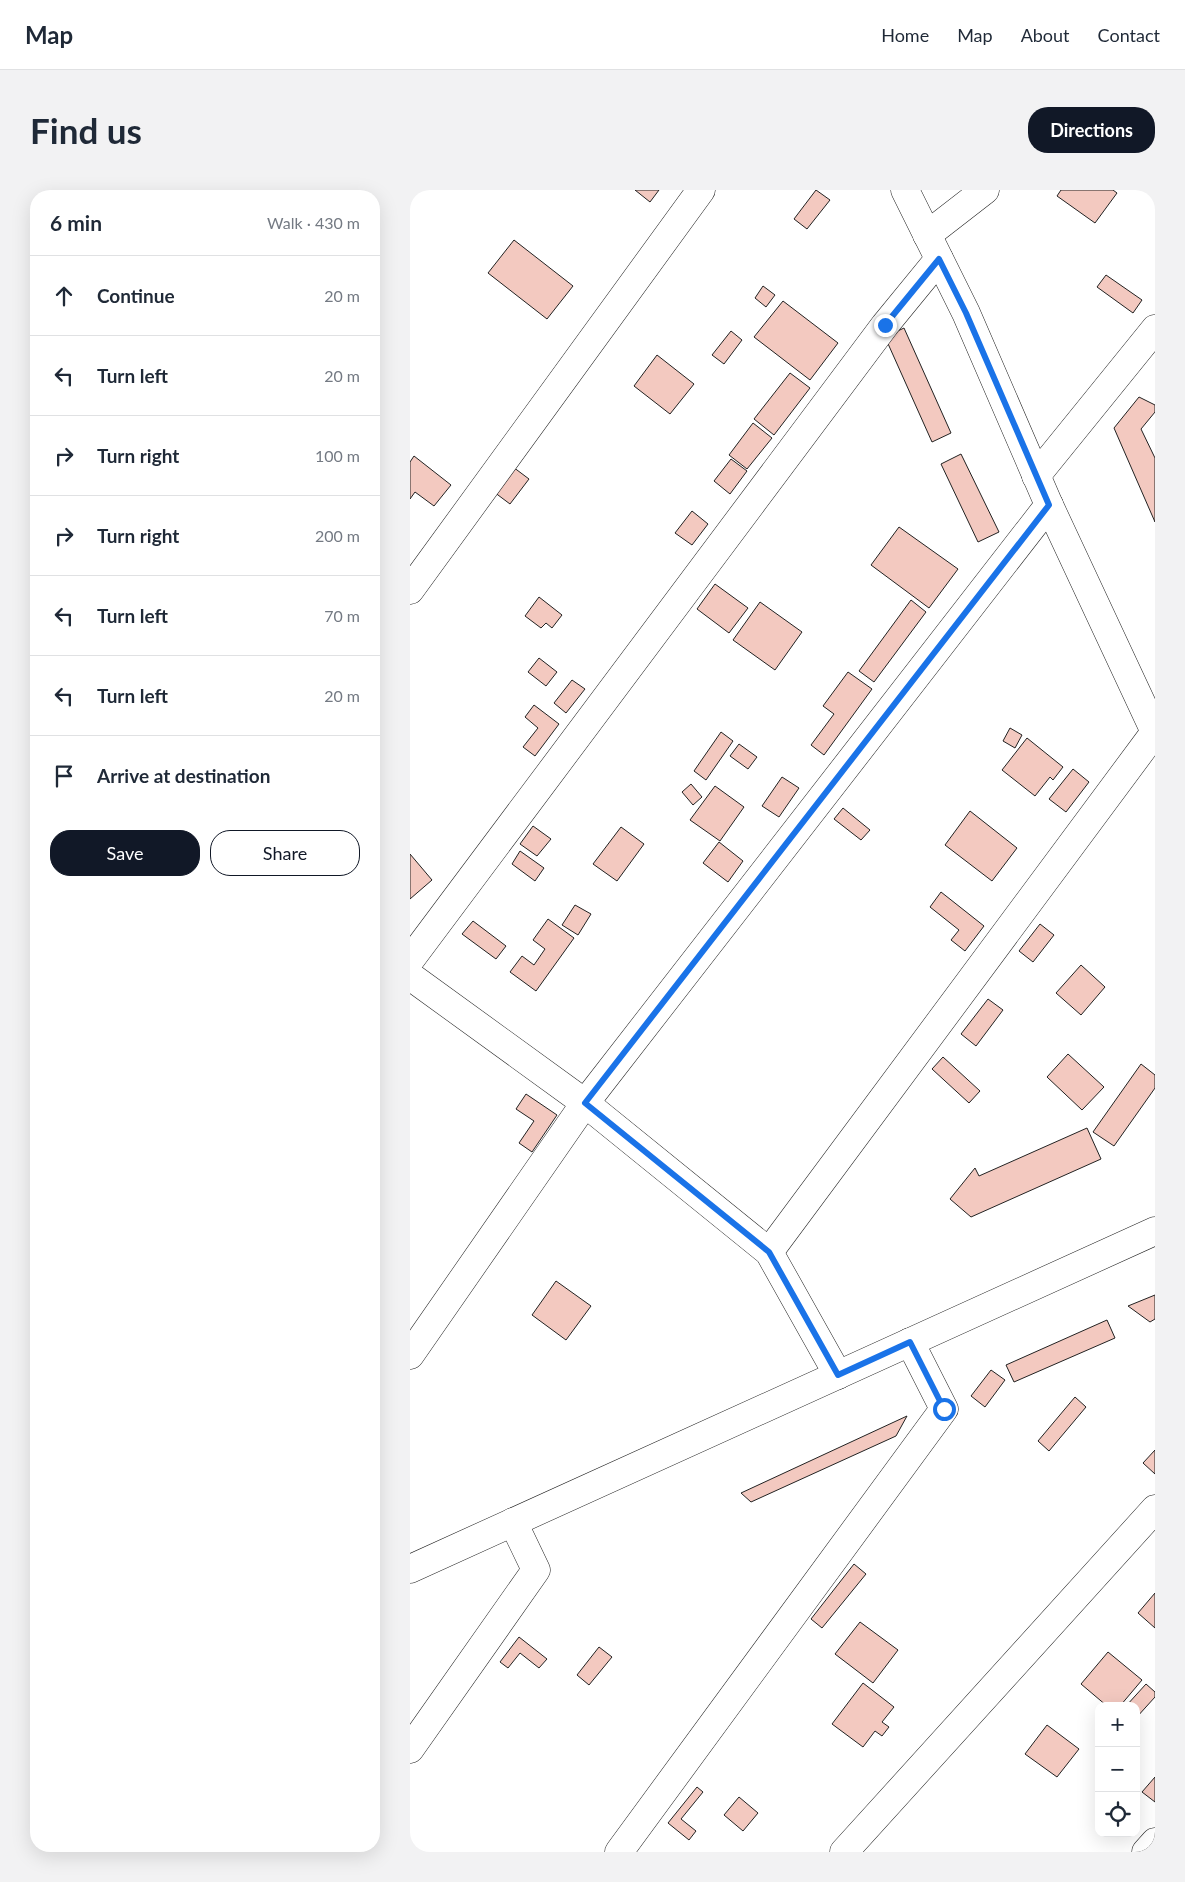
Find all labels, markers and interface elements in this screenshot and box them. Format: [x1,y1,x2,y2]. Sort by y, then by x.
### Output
text: Map [25,20,73,49]
text: Home [881,24,929,46]
text: Map [957,24,993,46]
text: About [1021,24,1070,46]
text: Contact [1098,24,1160,46]
button: Directions [1028,107,1155,153]
text: Find us [30,109,142,151]
text: 6 min [50,210,102,235]
text: Walk · 430 m [267,213,360,232]
icon: ahead [50,282,78,310]
text: Continue [97,284,175,307]
text: 20 m [324,286,360,305]
route end [874,314,897,337]
icon: left [50,362,78,390]
text: Turn left [97,364,168,387]
text: 20 m [324,366,360,385]
icon: right [50,442,78,470]
text: Turn right [97,444,179,467]
text: 100 m [315,446,360,465]
icon: right [50,522,78,550]
text: Turn right [97,524,179,547]
text: 200 m [315,526,360,545]
icon: left [50,602,78,630]
text: Turn left [97,604,168,627]
text: 70 m [324,606,360,625]
icon: left [50,682,78,710]
text: Turn left [97,684,168,707]
text: 20 m [324,686,360,705]
icon: arrive [50,762,78,790]
text: Arrive at destination [97,764,270,787]
button: Save [50,830,200,876]
button: Share [210,830,360,876]
route start [933,1398,956,1421]
map controls [1095,1702,1140,1837]
button: + [1095,1702,1140,1747]
button: − [1095,1747,1140,1792]
button: locate [1095,1792,1140,1837]

